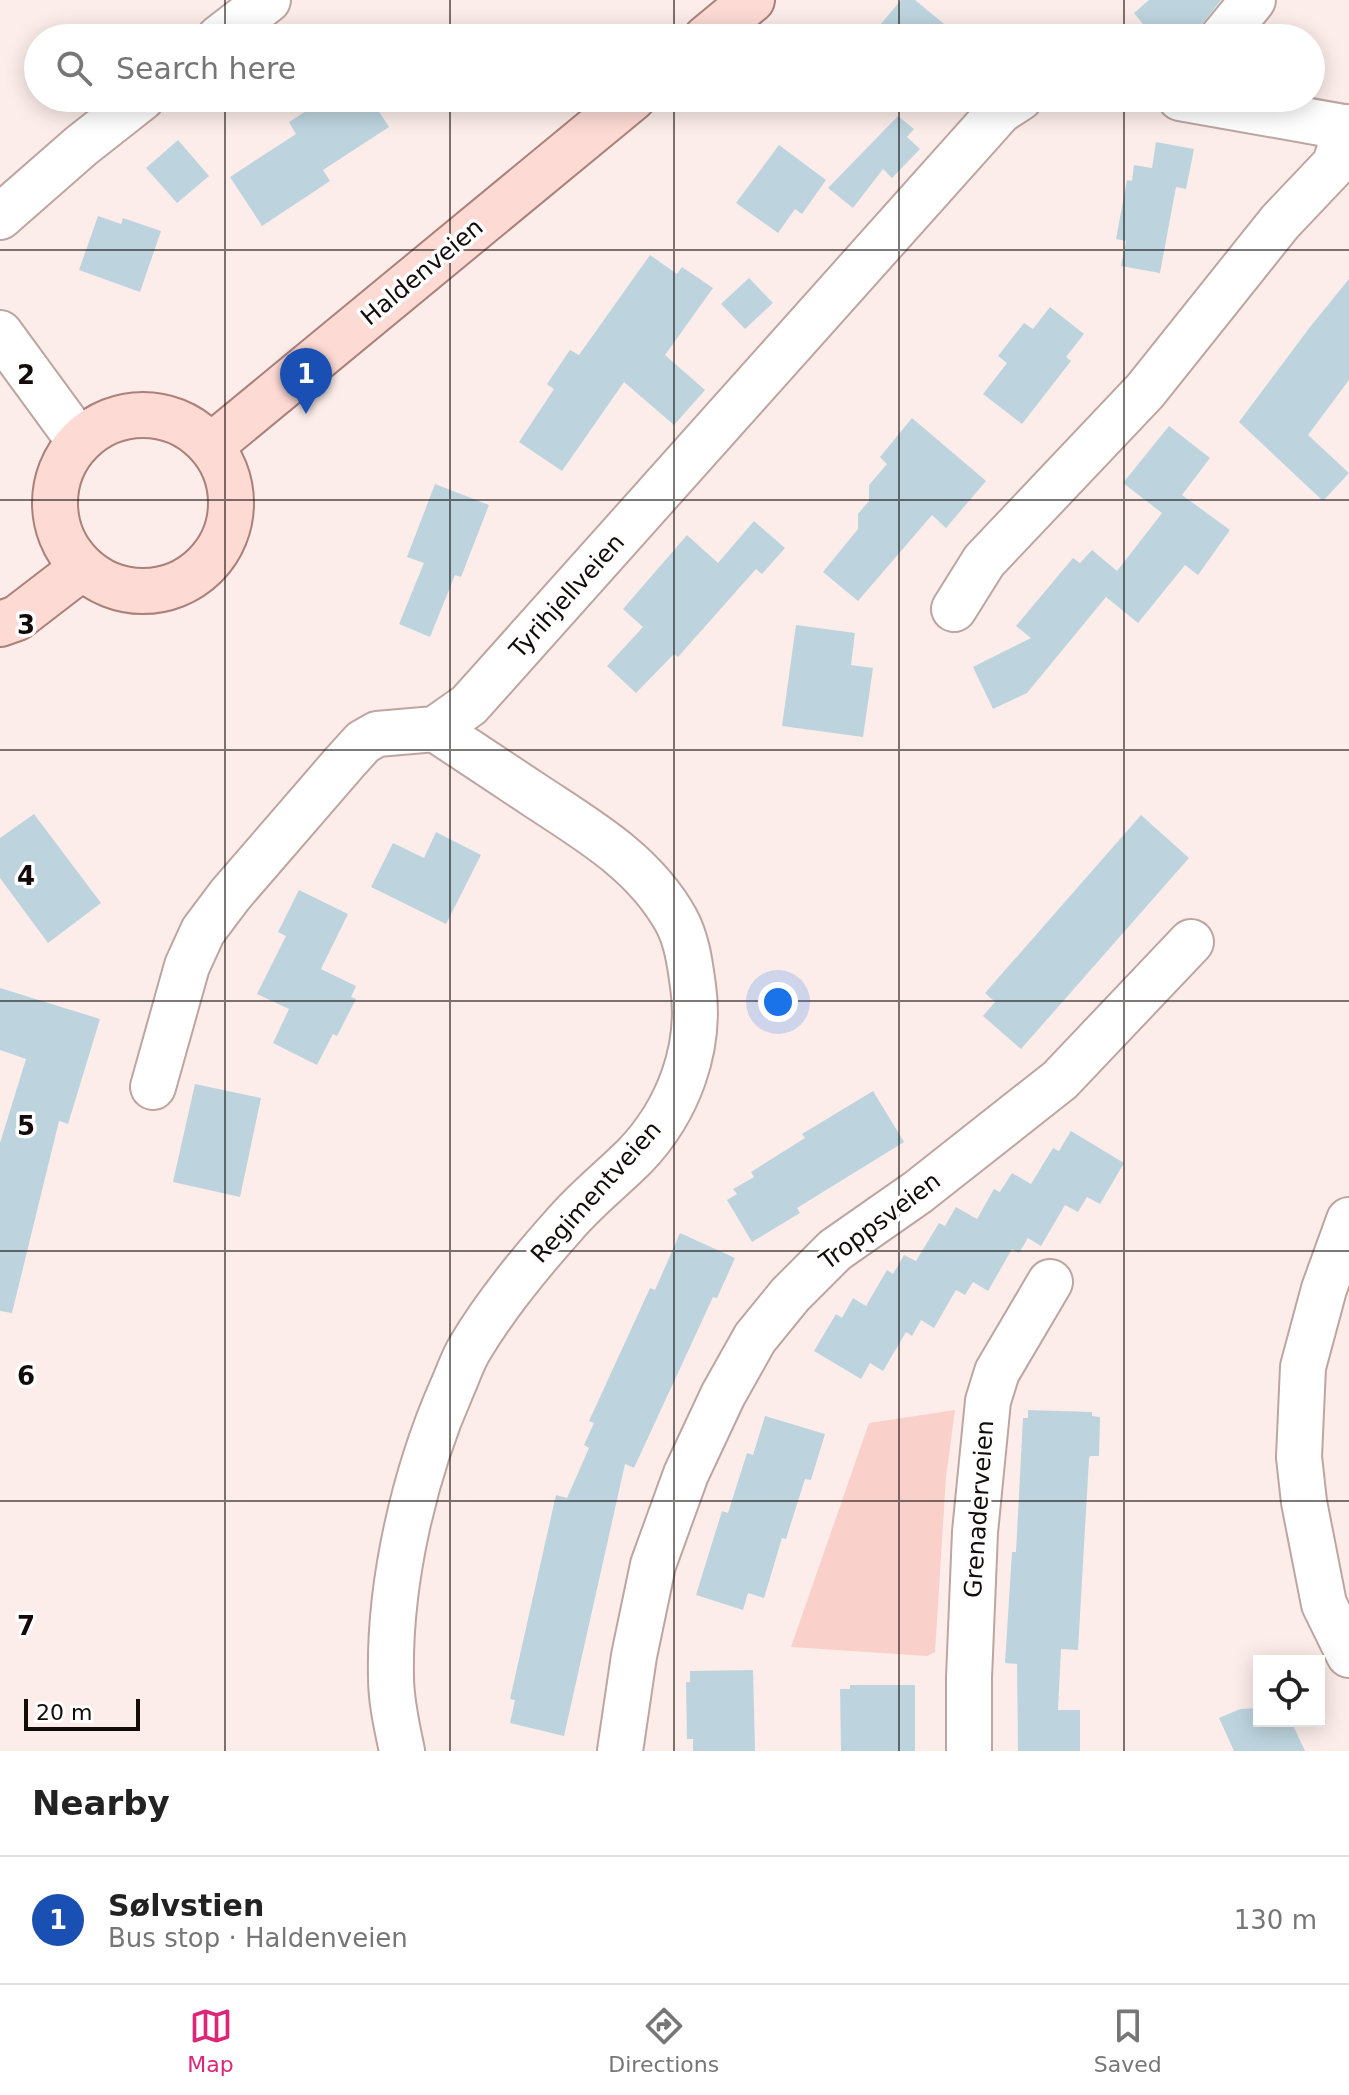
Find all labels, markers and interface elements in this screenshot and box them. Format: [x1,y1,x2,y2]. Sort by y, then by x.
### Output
search box [24,24,1325,112]
icon: search [52,46,96,90]
text: Search here [116,51,296,86]
street label: Haldenveien [355,213,489,331]
pin: 1 [280,348,332,414]
text: 2 [17,360,35,390]
street label: Tyrihjellveien [503,528,630,665]
text: 3 [17,610,35,640]
text: 4 [17,861,35,891]
your location [758,982,798,1022]
text: 5 [17,1111,35,1141]
street label: Regimentveien [525,1116,667,1268]
street label: Troppsveien [813,1167,946,1276]
text: 6 [17,1361,35,1391]
street label: Grenaderveien [959,1419,999,1599]
text: 7 [17,1611,35,1641]
map controls [1253,1655,1325,1727]
button: locate [1253,1655,1325,1727]
scale bar [24,1695,140,1731]
text: 20 m [36,1700,92,1725]
text: Nearby [32,1783,170,1823]
text: Sølvstien [108,1888,264,1923]
text: 1 [49,1905,67,1935]
text: 130 m [1234,1905,1317,1935]
text: Bus stop · Haldenveien [108,1923,408,1953]
tab: Map [187,2004,234,2077]
tab: Directions [608,2004,719,2077]
tab: Saved [1094,2004,1162,2077]

